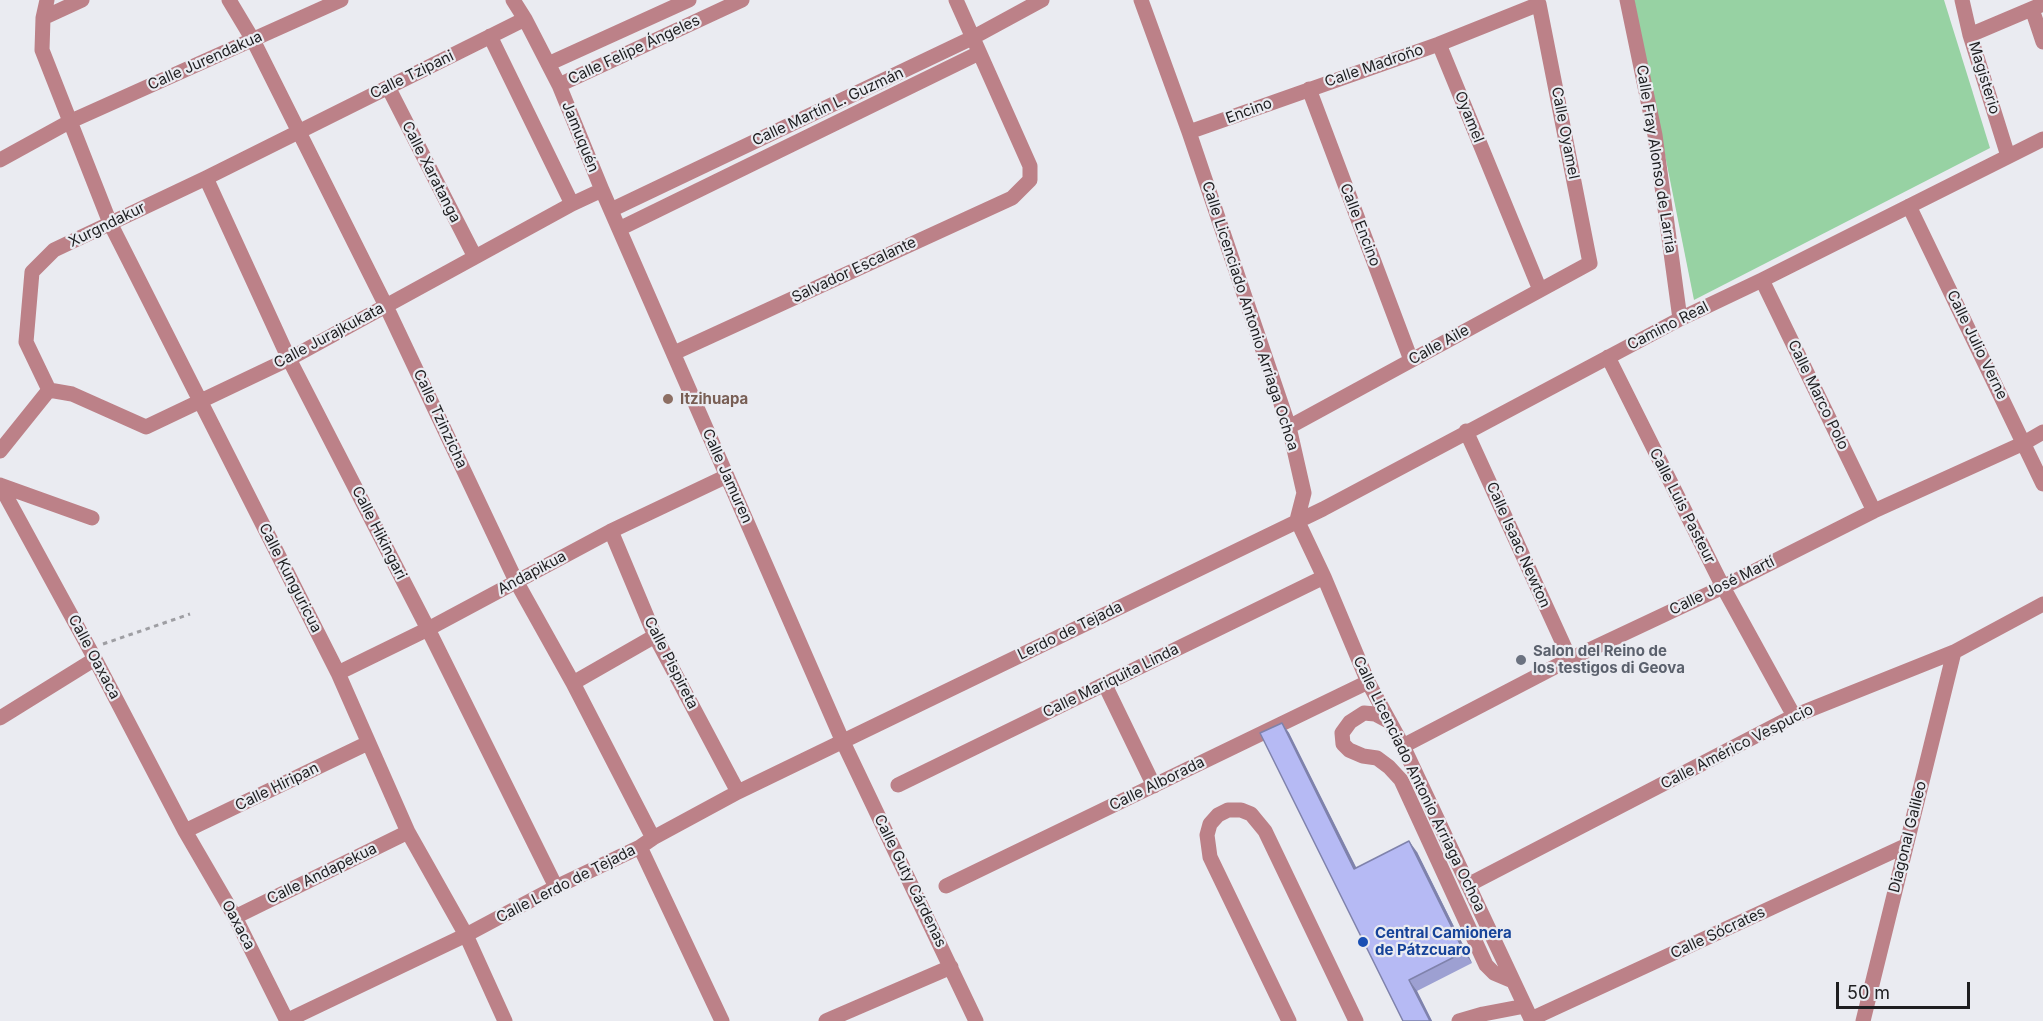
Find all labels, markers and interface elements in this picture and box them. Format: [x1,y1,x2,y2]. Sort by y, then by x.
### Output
street label: Calle Felipe Ángeles [565,12,703,88]
street label: Calle Jurendakua [145,28,265,94]
street label: Magisterio [1964,40,2004,116]
street label: Calle Madroño [1322,41,1426,91]
street label: Calle Tzipani [367,47,457,103]
street label: Calle Martín L. Guzmán [749,64,907,150]
street label: Calle Fray Alonso de Larria [1632,64,1680,254]
street label: Calle Oyamel [1547,85,1583,181]
street label: Oyamel [1451,89,1487,145]
street label: Encino [1223,94,1275,128]
street label: Jamuquén [558,99,602,175]
street label: Calle Xaratanga [398,118,464,226]
street label: Calle Licenciado Antonio Arriaga Ochoa [1198,179,1302,453]
street label: Calle Encino [1336,181,1384,269]
street label: Xurgndakur [66,199,148,251]
street label: Salvador Escalante [789,233,919,307]
street label: Calle Julio Verne [1943,287,2011,403]
street label: Camino Real [1624,298,1712,354]
street label: Calle Jurajkukata [271,299,387,373]
street label: Calle Aile [1406,321,1472,369]
street label: Calle Marco Polo [1784,337,1852,453]
street label: Calle Tzinzicha [409,367,471,471]
place label: Itzihuapa [680,390,748,408]
marker: Itzihuapa [661,392,675,406]
street label: Calle Jamuren [698,426,756,526]
street label: Calle Luis Pasteur [1645,445,1719,567]
street label: Calle Isaac Newton [1482,479,1554,611]
street label: Calle Hikingari [348,483,410,583]
street label: Calle Kunguricua [255,520,325,636]
street label: Andapikua [495,547,569,599]
street label: Calle José Martí [1667,553,1777,619]
street label: Lerdo de Tejada [1015,598,1125,664]
street label: Calle Oaxaca [64,612,124,702]
street label: Calle Pispireta [640,614,702,712]
street label: Calle Mariquita Linda [1040,640,1182,722]
place label: Salon del Reino de los testigos di Geova [1533,642,1685,677]
street label: Calle Licenciado Antonio Arriaga Ochoa [1349,653,1489,915]
marker: Salon del Reino de los testigos di Geova [1514,653,1528,667]
street label: Calle Américo Vespucio [1658,701,1816,793]
street label: Calle Alborada [1107,753,1207,815]
street label: Calle Hiripan [232,759,322,815]
street label: Diagonal Galileo [1885,779,1931,895]
street label: Calle Guty Cárdenas [870,812,950,950]
street label: Calle Andapekua [264,840,380,908]
street label: Calle Lerdo de Tejada [493,841,639,927]
street label: Oaxaca [217,897,259,953]
street label: Calle Sócrates [1668,903,1768,963]
place label: Central Camionera de Pátzcuaro [1375,924,1512,959]
marker: Central Camionera de Pátzcuaro [1356,935,1370,949]
scale bar [1839,970,1972,1008]
text: 50 m [1847,982,1890,1003]

